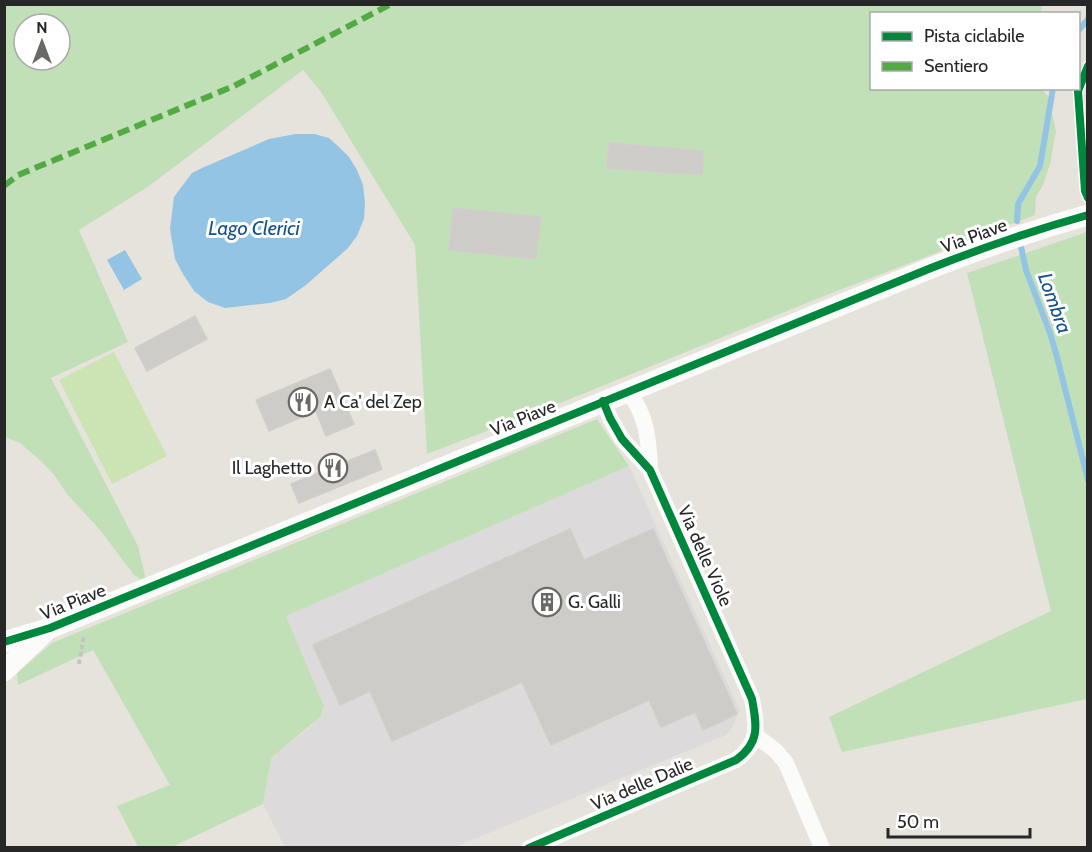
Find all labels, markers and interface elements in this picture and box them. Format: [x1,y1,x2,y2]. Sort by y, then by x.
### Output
north arrow [12,12,72,72]
legend [870,12,1080,90]
text: N [36,18,48,37]
text: Pista ciclabile [924,25,1024,47]
text: Sentiero [924,55,988,77]
street label: Via Piave [938,214,1010,258]
water label: Lago Clerici [208,216,301,240]
water label: Lombra [1033,270,1077,336]
restaurant icon: A Ca' del Zep [287,386,319,418]
place label: A Ca' del Zep [324,391,422,413]
street label: Via Piave [487,395,559,441]
restaurant icon: Il Laghetto [317,452,349,484]
place label: Il Laghetto [232,457,312,479]
street label: Via delle Viole [673,502,737,610]
street label: Via Piave [37,579,109,625]
building icon: G. Galli [531,586,563,618]
place label: G. Galli [568,591,621,613]
street label: Via delle Dalie [588,753,696,815]
scale bar [888,801,1030,839]
text: 50 m [897,811,939,833]

